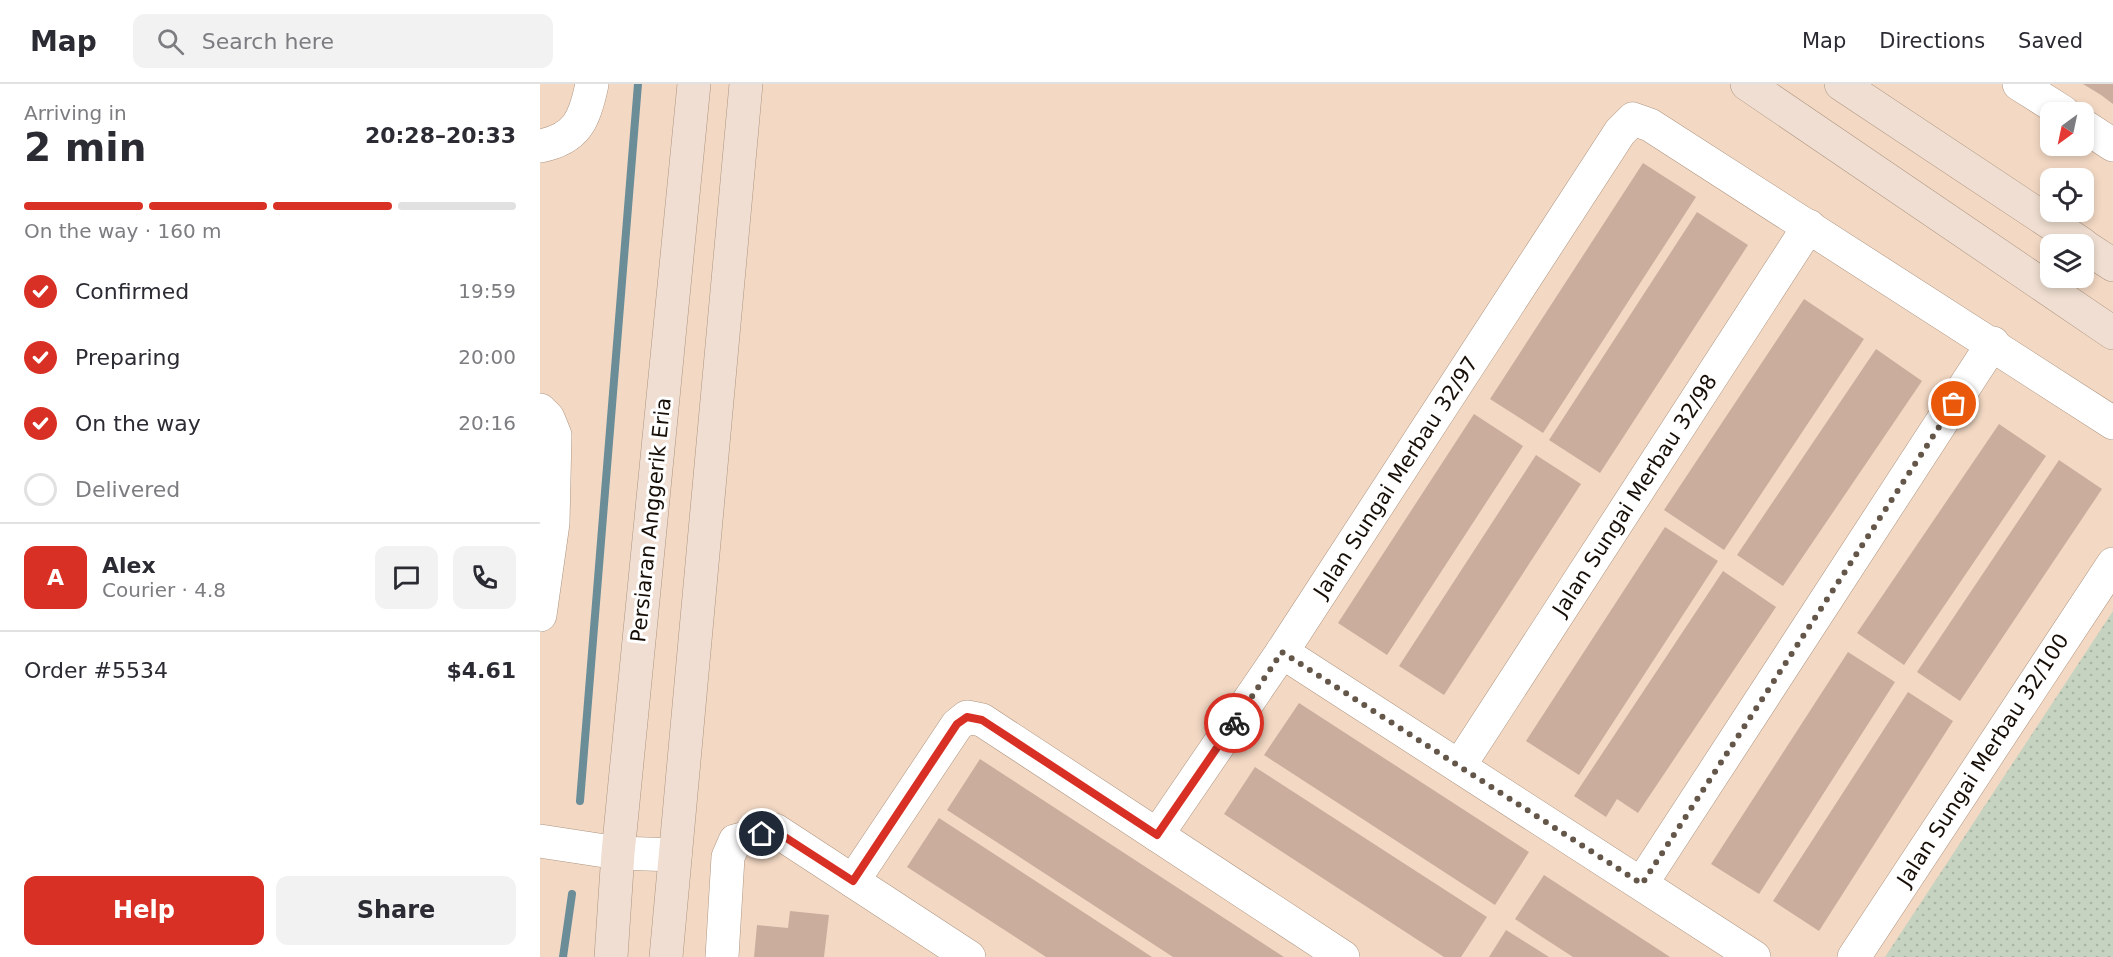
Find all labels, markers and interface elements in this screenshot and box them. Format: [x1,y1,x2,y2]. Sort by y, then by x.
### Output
search box [133,14,553,68]
text: Map [30,25,97,58]
icon: search [154,25,187,58]
text: Search here [202,29,334,54]
text: Map [1802,29,1846,53]
text: Directions [1879,29,1985,53]
text: Saved [2018,29,2083,53]
text: Arriving in [24,101,127,125]
north arrow [2040,102,2094,156]
map controls [2040,102,2094,288]
text: 20:28–20:33 [365,123,516,148]
text: 2 min [24,125,146,170]
button: locate [2040,168,2094,222]
text: On the way · 160 m [24,219,222,243]
button: layers [2040,234,2094,288]
icon: check [24,275,57,308]
text: Confirmed [75,279,189,304]
text: 19:59 [458,279,516,303]
icon: check [24,341,57,374]
text: Preparing [75,345,181,370]
text: 20:00 [458,345,516,369]
street label: Jalan Sungai Merbau 32/97 [1308,352,1483,604]
street label: Jalan Sungai Merbau 32/98 [1547,370,1722,622]
pin [1928,378,1979,429]
icon: bag [1937,387,1970,420]
street label: Persiaran Anggerik Eria [626,397,676,643]
icon: check [24,407,57,440]
text: On the way [75,411,201,436]
text: 20:16 [458,411,516,435]
text: Delivered [75,477,180,502]
button: chat [375,546,438,609]
button: phone [453,546,516,609]
text: Alex [102,553,156,578]
text: A [47,565,64,590]
text: Courier · 4.8 [102,578,226,602]
street label: Jalan Sungai Merbau 32/100 [1891,629,2074,892]
text: Order #5534 [24,658,168,683]
text: $4.61 [446,658,516,683]
courier [1204,693,1264,753]
icon: bike [1218,707,1251,740]
pin [736,808,787,859]
icon: home [745,817,778,850]
button: Help [24,876,264,945]
button: Share [276,876,516,945]

